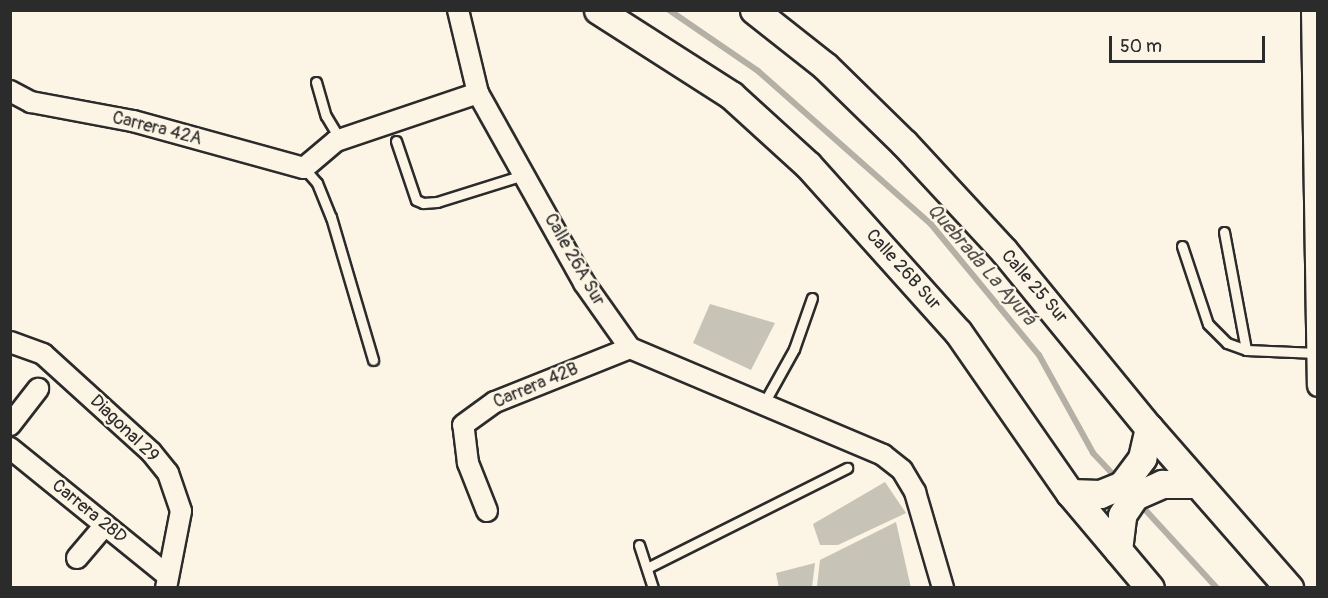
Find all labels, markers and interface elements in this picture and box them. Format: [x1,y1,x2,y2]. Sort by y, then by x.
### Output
scale bar [1112,24,1268,62]
text: 50 m [1120,35,1162,58]
street label: Carrera 42A [110,107,204,151]
water label: Quebrada La Ayurá [922,198,1042,330]
street label: Calle 26A Sur [539,210,609,310]
street label: Calle 26B Sur [861,225,945,315]
street label: Calle 25 Sur [996,246,1072,328]
street label: Carrera 42B [490,358,582,414]
street label: Diagonal 29 [85,391,163,467]
street label: Carrera 28D [47,475,131,549]

